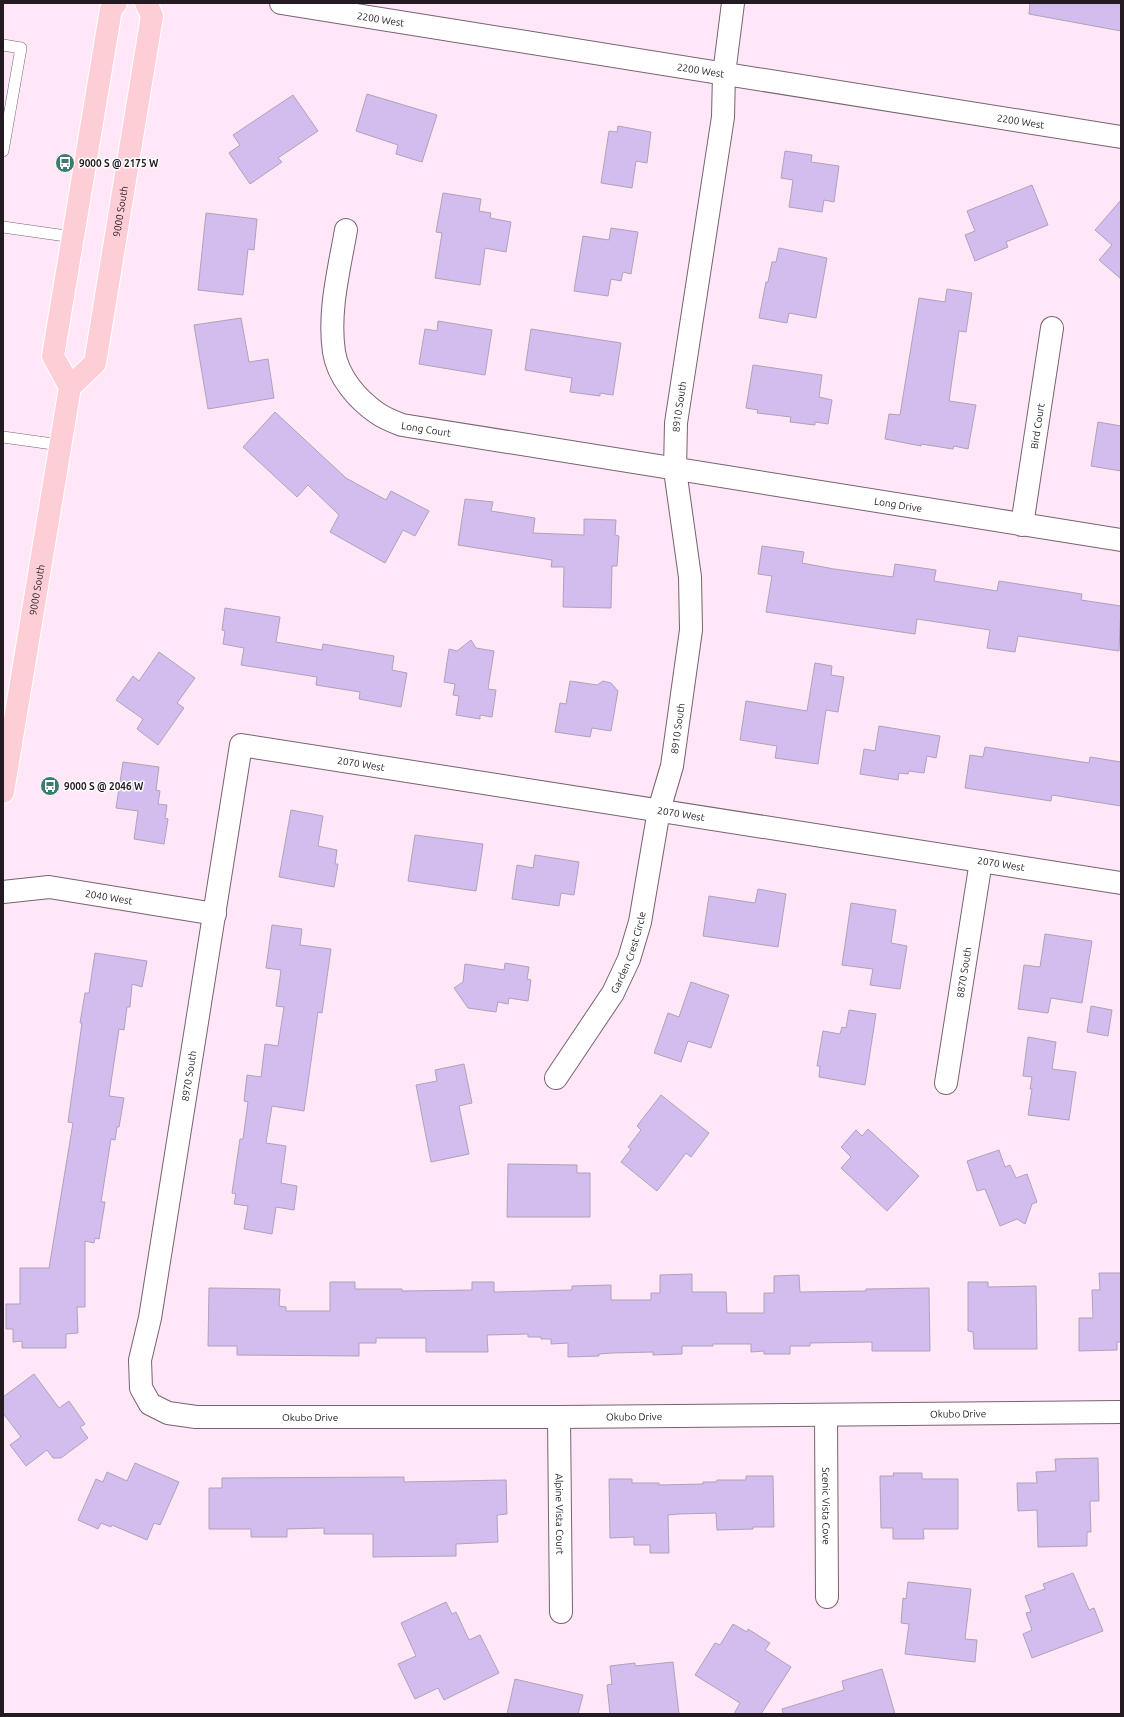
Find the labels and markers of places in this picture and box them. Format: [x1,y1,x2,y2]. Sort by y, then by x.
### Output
bus stop icon: 9000 S @ 2175 W [54,152,76,174]
place label: 9000 S @ 2175 W [79,158,159,169]
bus stop icon: 9000 S @ 2046 W [39,775,61,797]
place label: 9000 S @ 2046 W [64,781,144,792]

